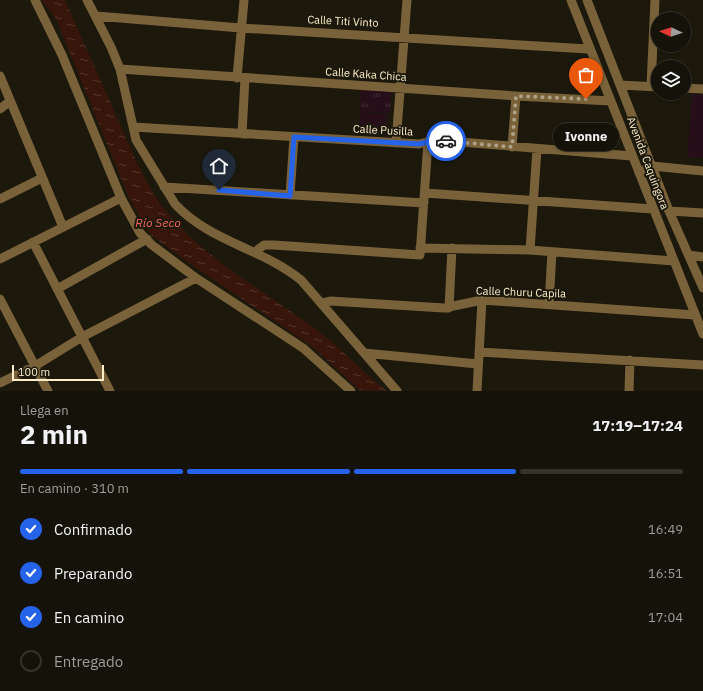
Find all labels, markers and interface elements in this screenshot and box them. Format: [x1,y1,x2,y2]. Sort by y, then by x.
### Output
street label: Calle Titi Vinto [307,12,379,30]
north arrow [651,12,691,52]
map controls [651,12,691,100]
pin [569,58,603,99]
button: layers [651,60,691,100]
street label: Calle Kaka Chica [325,64,407,84]
icon: bag [575,64,597,86]
street label: Avenida Caquingora [624,115,672,211]
street label: Calle Pusilla [353,121,413,139]
courier [426,121,466,161]
callout: Ivonne [553,123,619,151]
text: Ivonne [565,128,607,145]
icon: car [435,130,457,152]
pin [202,149,236,190]
icon: home [208,155,230,177]
water label: Río Seco [135,215,181,230]
street label: Calle Churu Capila [476,283,566,301]
scale bar [12,363,104,382]
text: 100 m [18,365,50,379]
text: Llega en [20,402,69,419]
text: 17:19–17:24 [592,416,683,435]
text: 2 min [20,417,88,451]
text: En camino · 310 m [20,480,129,497]
icon: check [20,518,42,540]
text: Confirmado [54,520,132,539]
text: 16:49 [648,521,683,538]
icon: check [20,562,42,584]
text: Preparando [54,564,132,583]
text: 16:51 [648,565,683,582]
icon: check [20,606,42,628]
text: En camino [54,608,124,627]
text: 17:04 [648,609,683,626]
text: Entregado [54,652,123,671]

